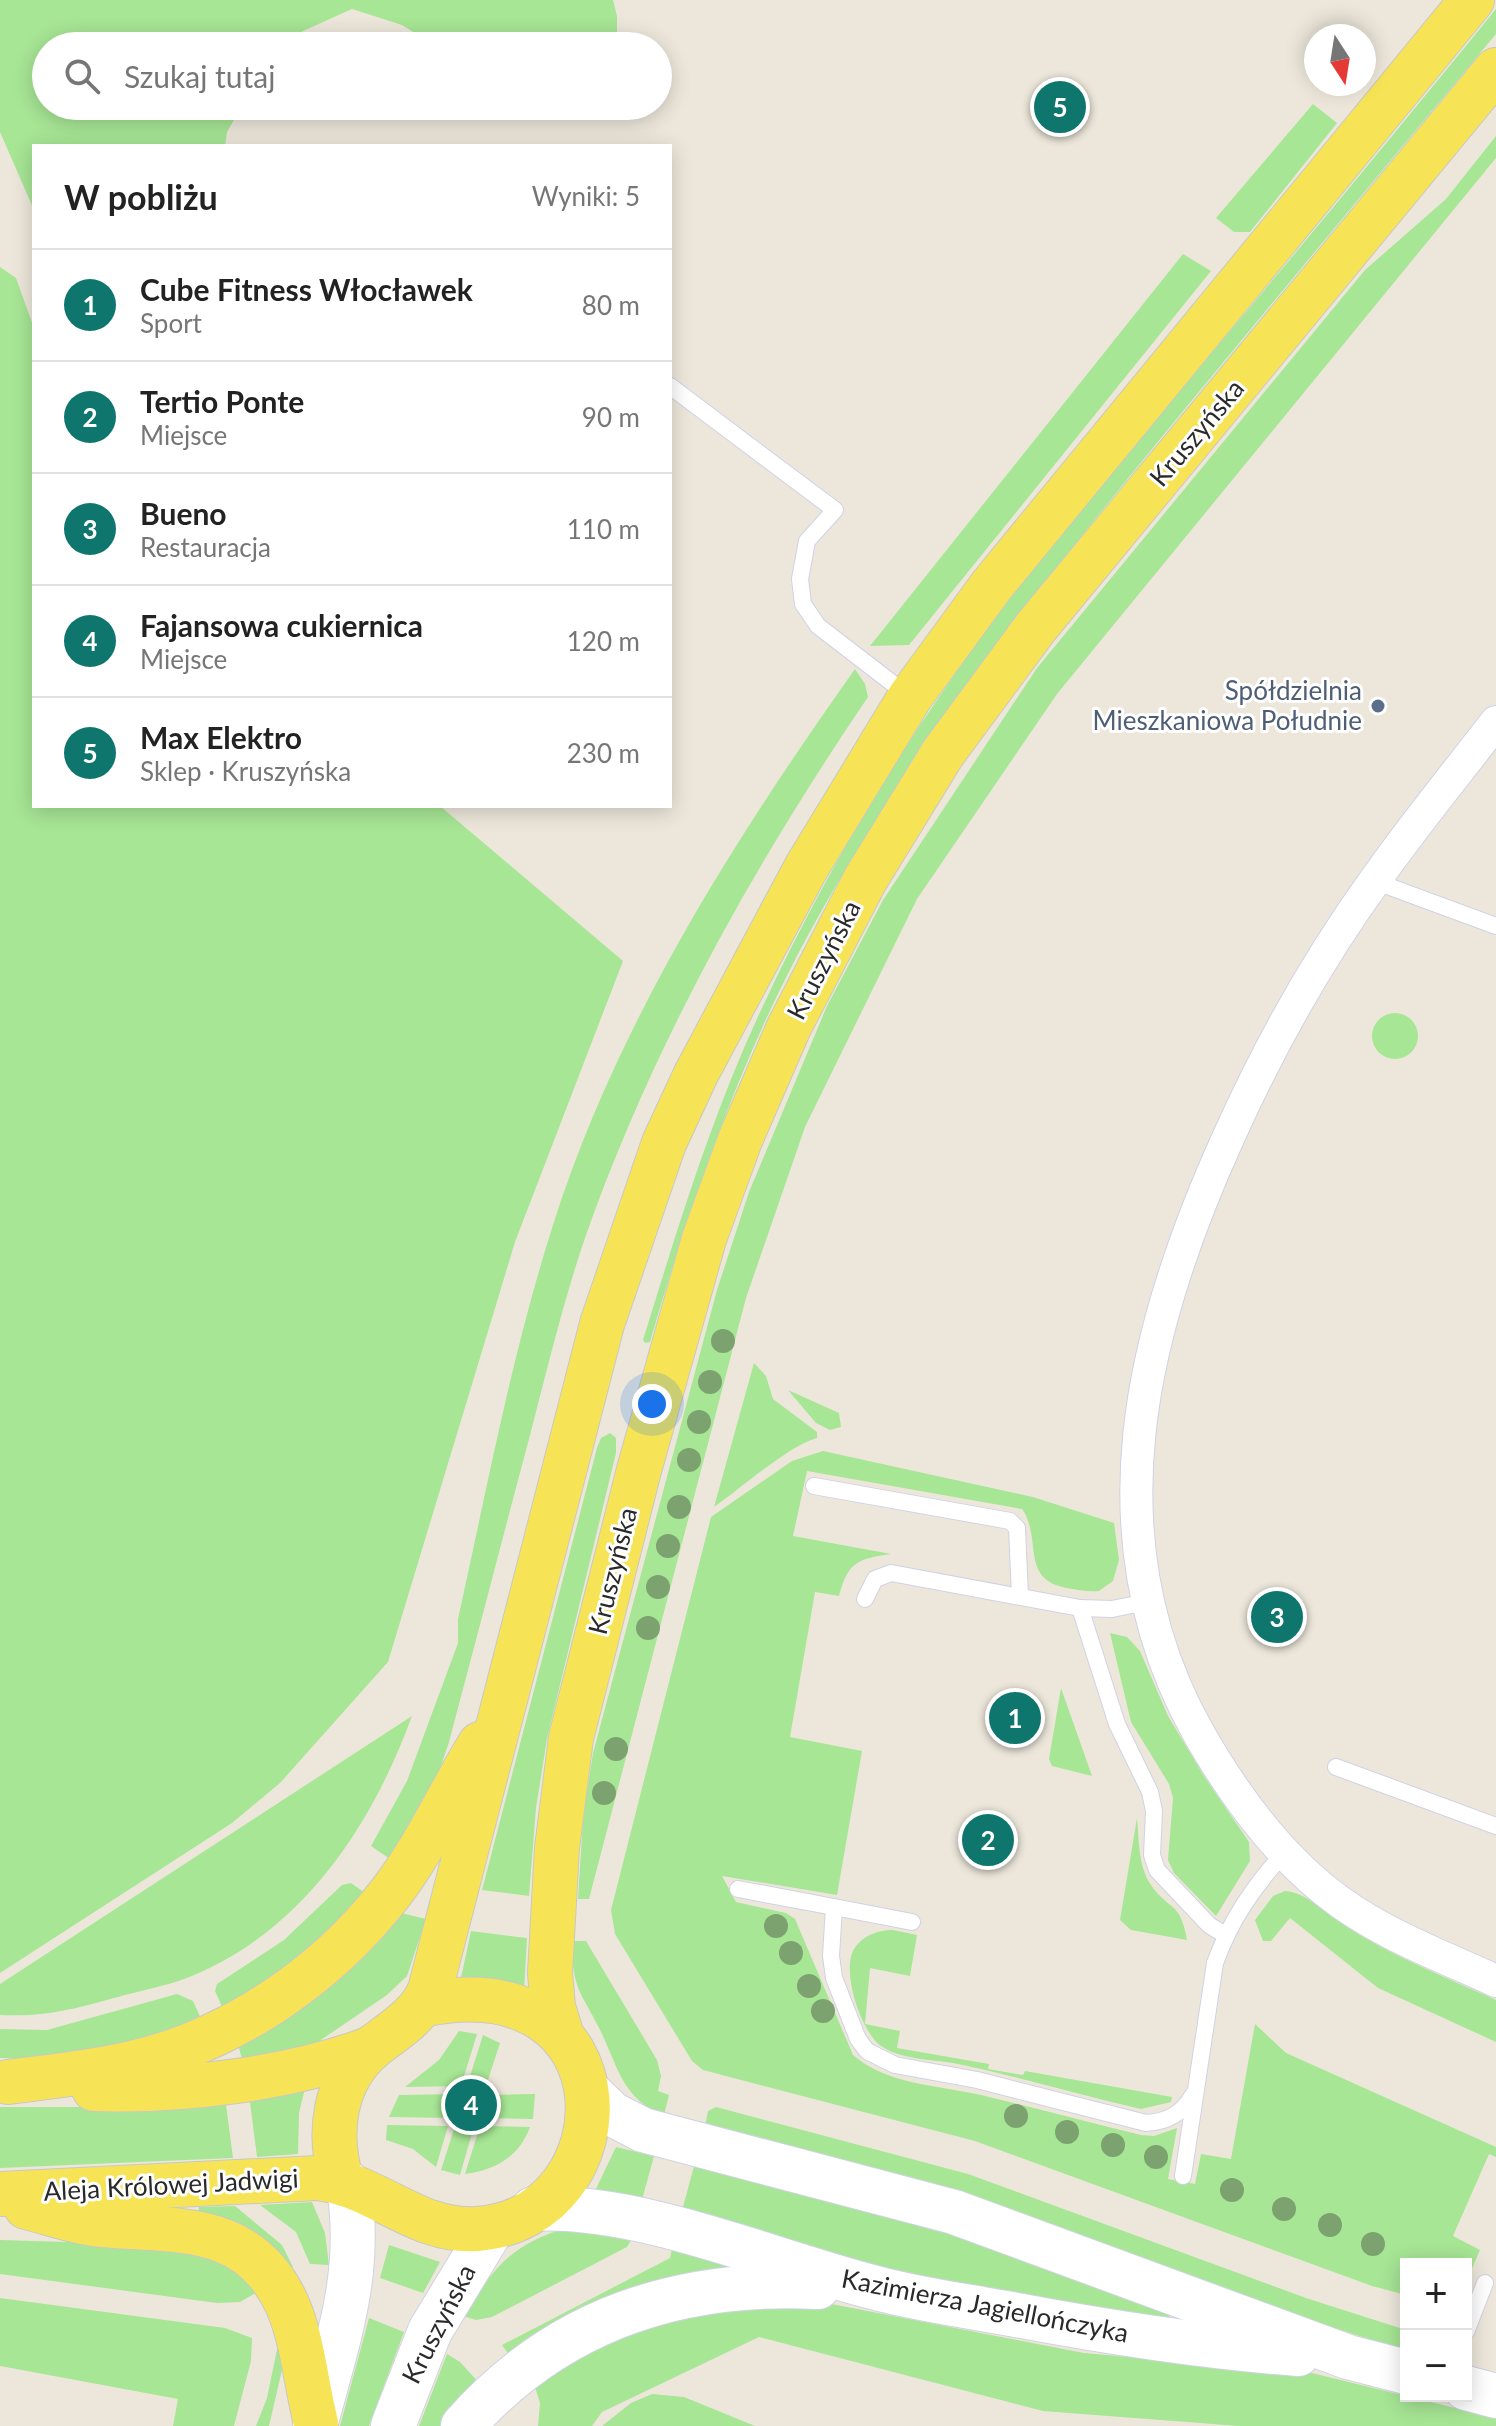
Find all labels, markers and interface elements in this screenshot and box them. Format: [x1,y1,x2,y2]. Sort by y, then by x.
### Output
north arrow [1304,24,1376,96]
search box [32,32,672,120]
icon: search [60,54,104,98]
text: Szukaj tutaj [124,58,275,94]
pin: 5 [1034,77,1086,137]
text: W pobliżu [64,176,218,217]
text: Wyniki: 5 [532,180,640,212]
text: Cube Fitness Włocławek [140,271,473,307]
text: 1 [82,289,98,321]
text: 80 m [582,289,640,321]
text: Sport [140,307,202,339]
street label: Kruszyńska [1142,372,1250,492]
text: Tertio Ponte [140,383,304,419]
text: 2 [82,401,98,433]
text: 90 m [582,401,640,433]
text: Miejsce [140,419,227,451]
text: Bueno [140,495,227,531]
text: 3 [82,513,98,545]
text: 110 m [567,513,640,545]
text: Restauracja [140,531,271,563]
text: Fajansowa cukiernica [140,607,423,643]
text: 4 [82,625,98,657]
text: 120 m [567,625,640,657]
text: Miejsce [140,643,227,675]
place label: Spółdzielnia Mieszkaniowa Południe [1093,674,1362,736]
marker: Spółdzielnia Mieszkaniowa Południe [1369,697,1387,715]
text: Max Elektro [140,719,302,755]
text: 5 [82,737,98,769]
text: 230 m [567,737,640,769]
text: Sklep · Kruszyńska [140,755,351,787]
street label: Kruszyńska [779,895,867,1025]
your location [632,1384,672,1424]
street label: Kruszyńska [581,1504,643,1637]
pin: 3 [1251,1587,1303,1647]
pin: 1 [989,1688,1041,1748]
pin: 2 [962,1810,1014,1870]
pin: 4 [445,2075,497,2135]
street label: Aleja Królowej Jadwigi [43,2161,299,2207]
map controls [1400,2258,1472,2402]
button: + [1400,2258,1472,2330]
street label: Kruszyńska [394,2259,482,2389]
street label: Kazimierza Jagiellończyka [839,2261,1131,2349]
button: − [1400,2330,1472,2402]

